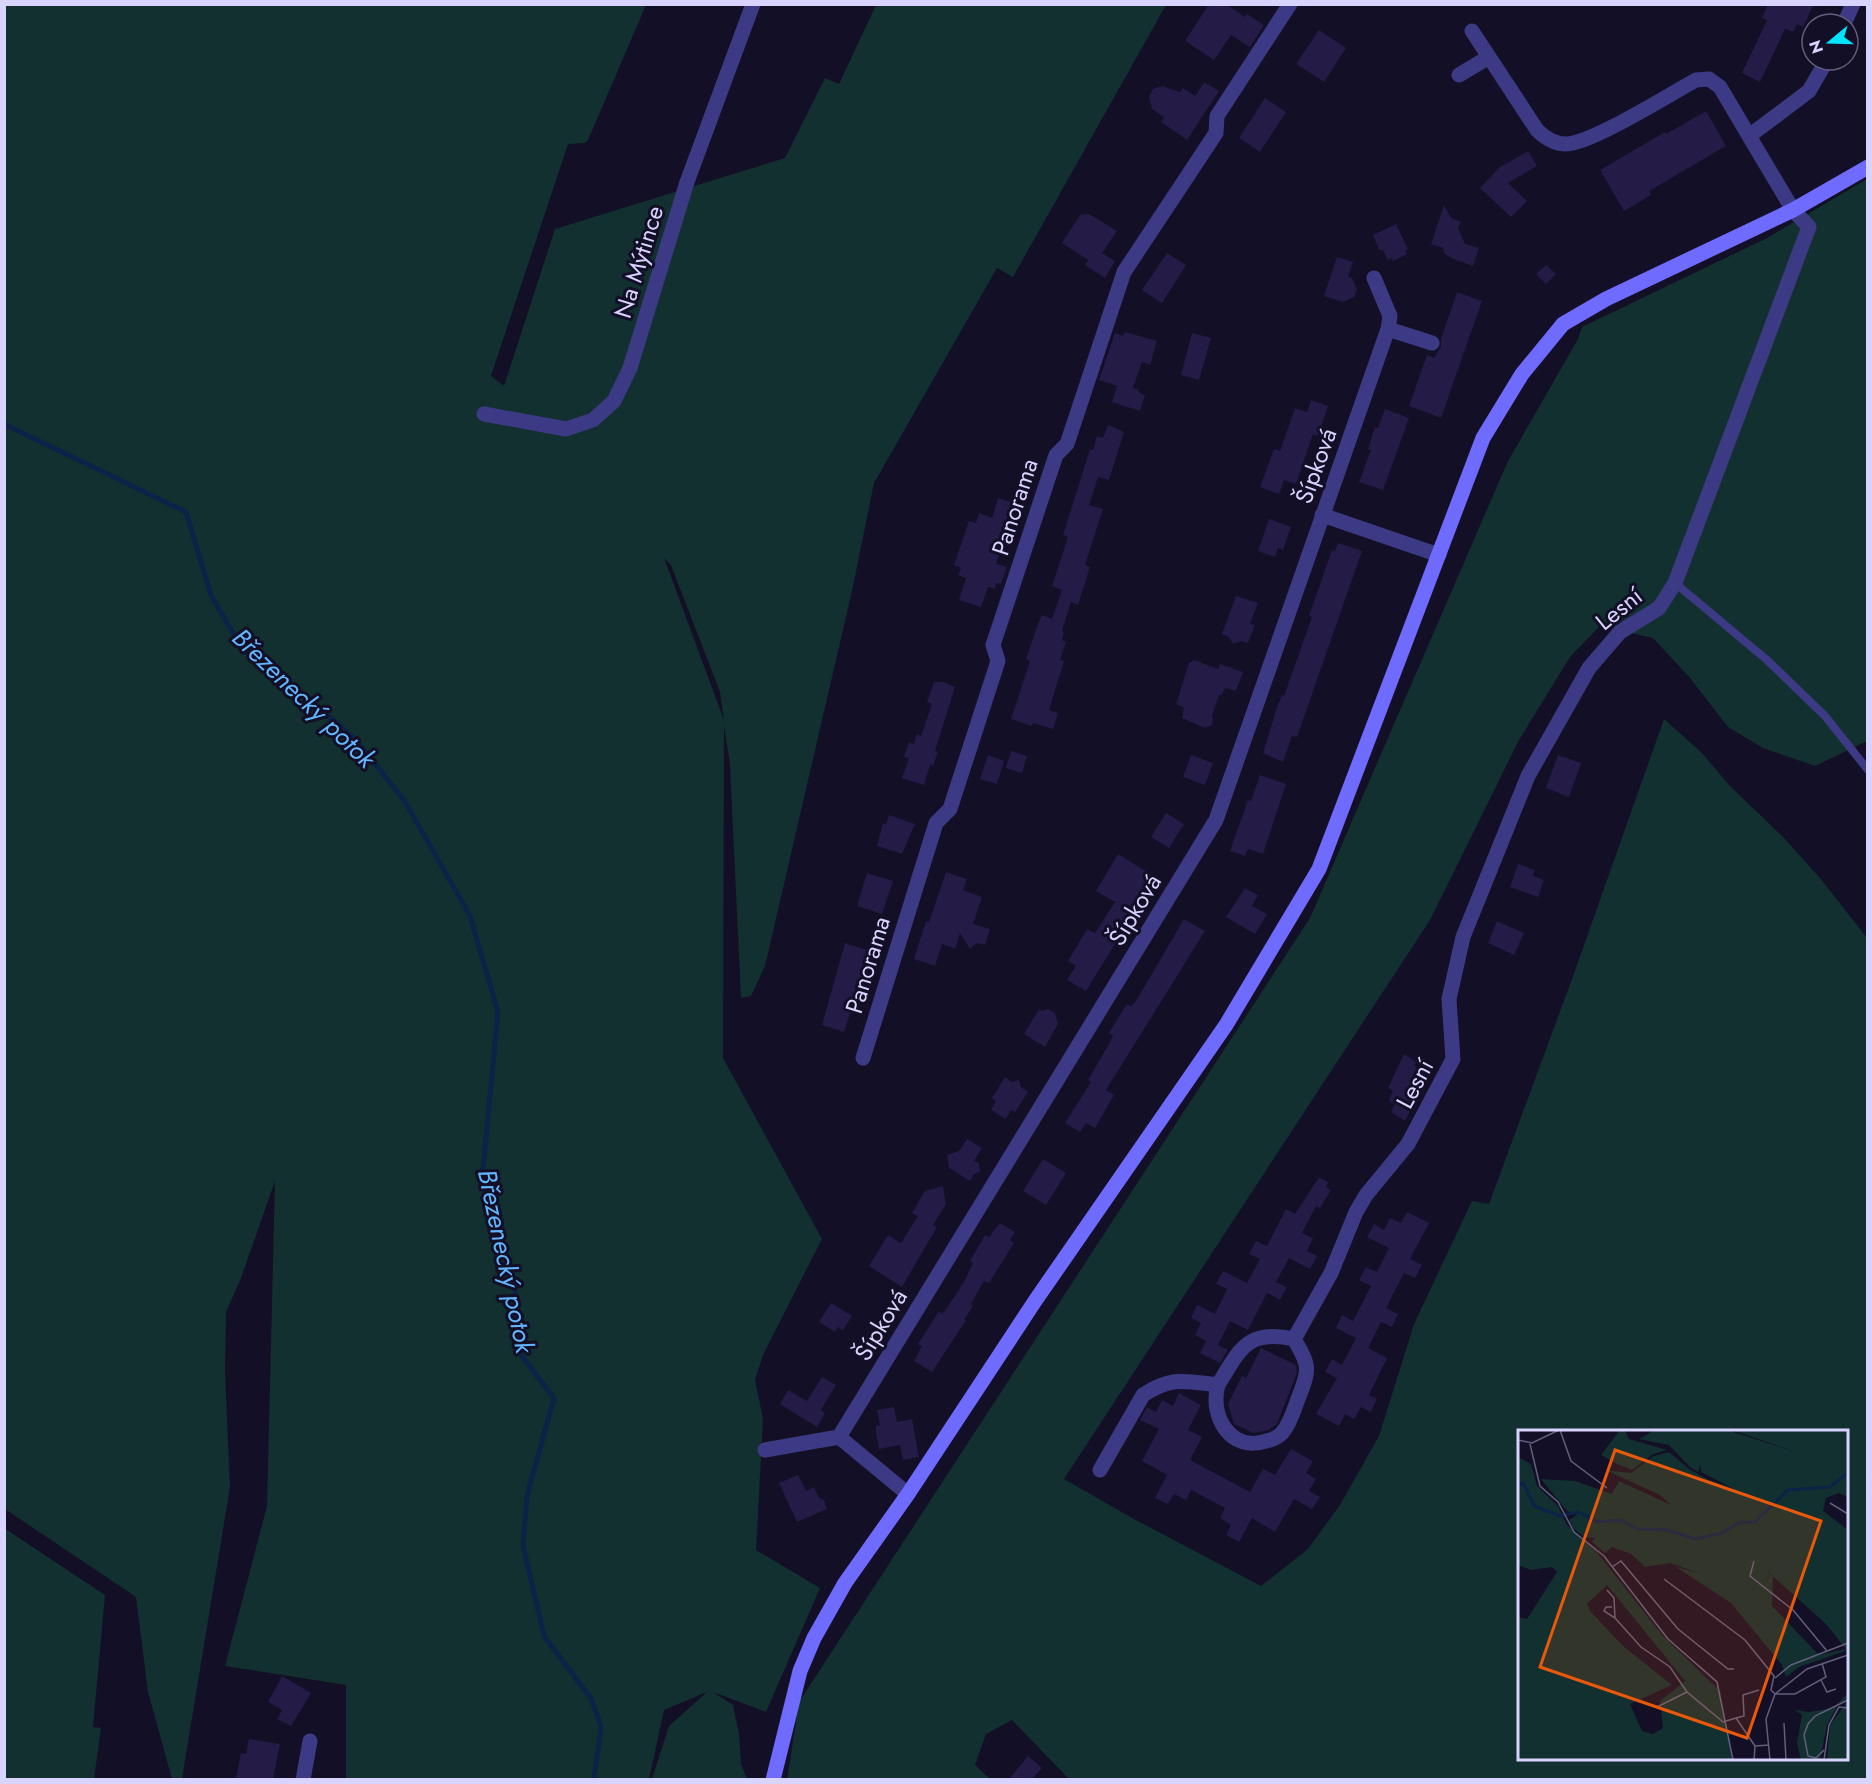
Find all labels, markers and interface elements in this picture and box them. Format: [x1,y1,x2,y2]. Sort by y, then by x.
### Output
north arrow [1800,12,1860,72]
text: N [1803,37,1829,56]
street label: Na Mýtince [605,201,672,322]
street label: Šípková [1286,423,1345,509]
street label: Panorama [982,454,1047,560]
street label: Lesní [1588,578,1650,638]
water label: Březenecký potok [224,619,386,778]
street label: Šípková [1099,867,1170,952]
street label: Panorama [836,912,899,1018]
street label: Lesní [1387,1052,1442,1115]
water label: Březenecký potok [468,1166,544,1358]
street label: Šípková [845,1282,916,1367]
inset map [1518,1430,1848,1760]

